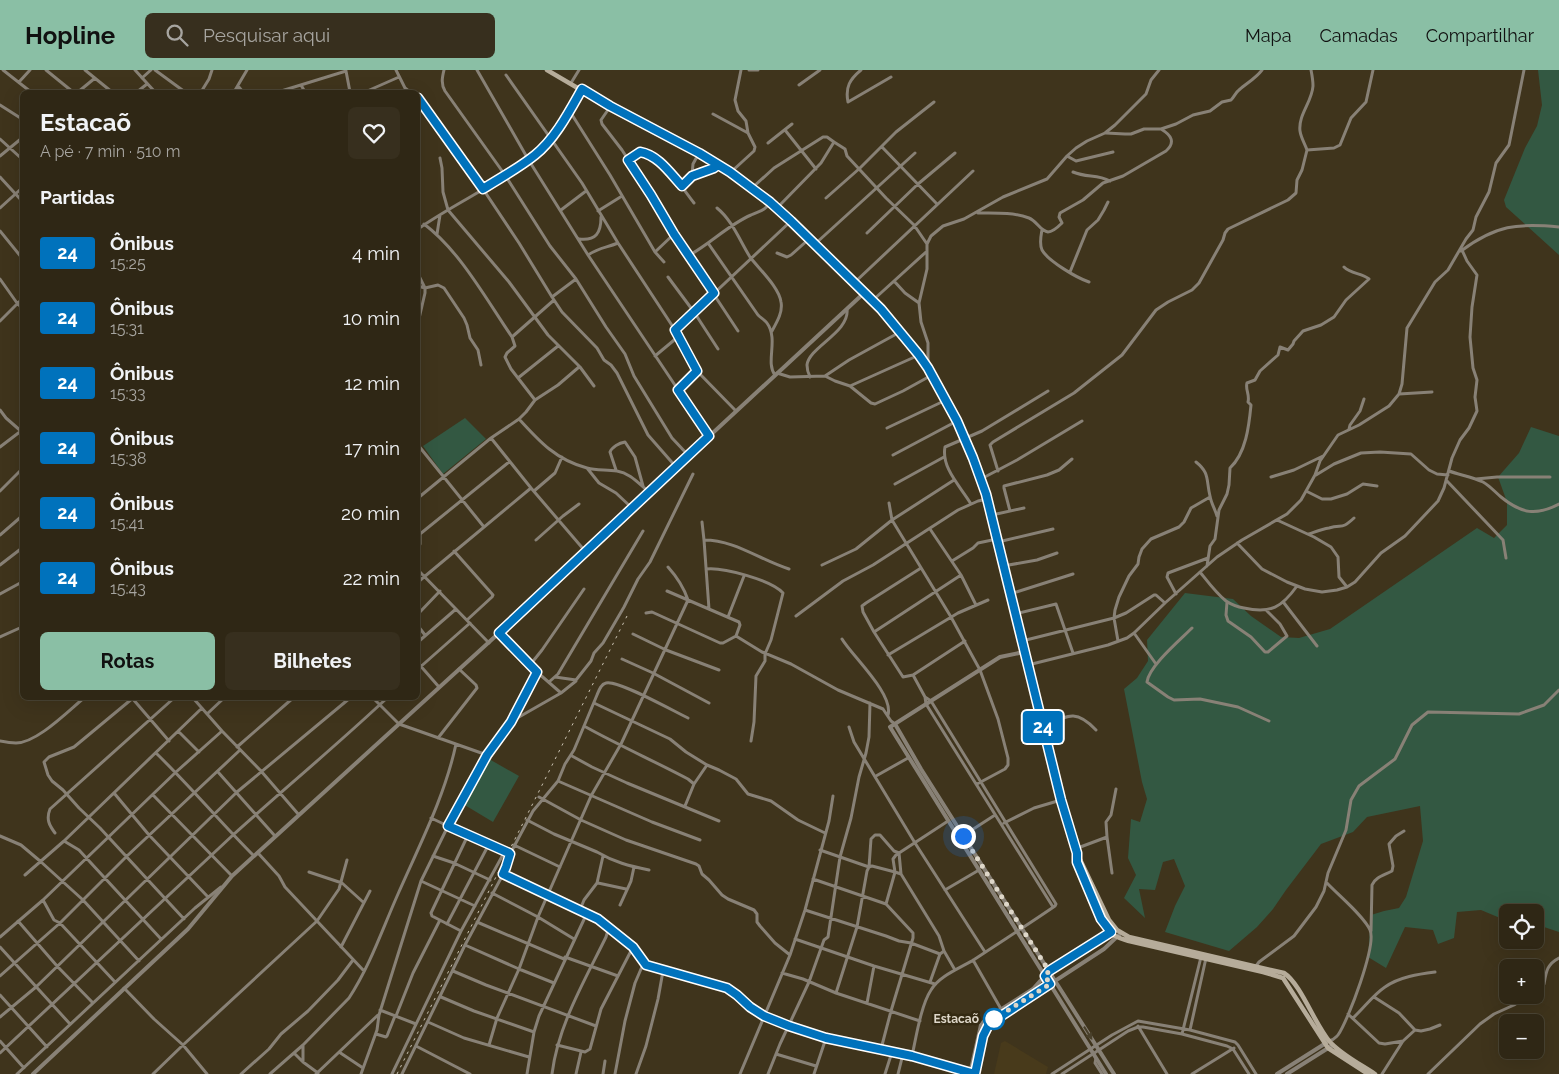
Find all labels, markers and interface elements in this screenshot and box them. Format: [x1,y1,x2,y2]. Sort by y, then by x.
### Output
search box [145,13,495,58]
text: Hopline [25,21,115,50]
icon: search [163,21,191,49]
text: Pesquisar aqui [203,24,330,46]
text: Mapa [1245,25,1291,46]
text: Camadas [1319,25,1398,46]
text: Compartilhar [1426,25,1534,46]
button: heart [348,107,400,159]
text: Estacaõ [40,108,131,137]
text: A pé · 7 min · 510 m [40,142,180,161]
text: Partidas [40,186,115,208]
text: Ônibus [110,232,174,254]
text: 24 [57,242,78,263]
text: 4 min [352,242,400,264]
text: 15:25 [110,254,146,273]
text: Ônibus [110,297,174,319]
text: 24 [57,307,78,328]
text: 10 min [343,307,400,329]
text: 15:31 [110,319,144,338]
text: Ônibus [110,362,174,384]
text: 24 [57,372,78,393]
text: 12 min [344,372,400,394]
text: 15:33 [110,384,146,403]
text: Ônibus [110,427,174,449]
text: 24 [57,437,78,458]
text: 17 min [344,437,400,459]
text: 15:38 [110,449,147,468]
text: Ônibus [110,492,174,514]
text: 24 [57,502,78,523]
text: 20 min [341,502,400,524]
text: 15:41 [110,514,144,533]
text: Ônibus [110,557,174,579]
text: 24 [57,567,78,588]
text: 22 min [343,567,400,589]
text: 15:43 [110,579,146,598]
button: Rotas [40,632,215,690]
button: Bilhetes [225,632,400,690]
line badge: 24 [1020,711,1066,743]
text: 24 [1033,716,1053,737]
your location [951,824,976,849]
map controls [1499,904,1544,1059]
button: locate [1499,904,1544,949]
button: + [1499,959,1544,1004]
marker: Estacaõ [983,1008,1005,1030]
place label: Estacaõ [933,1012,979,1026]
button: − [1499,1014,1544,1059]
one-way arrow [1083,1026,1093,1039]

